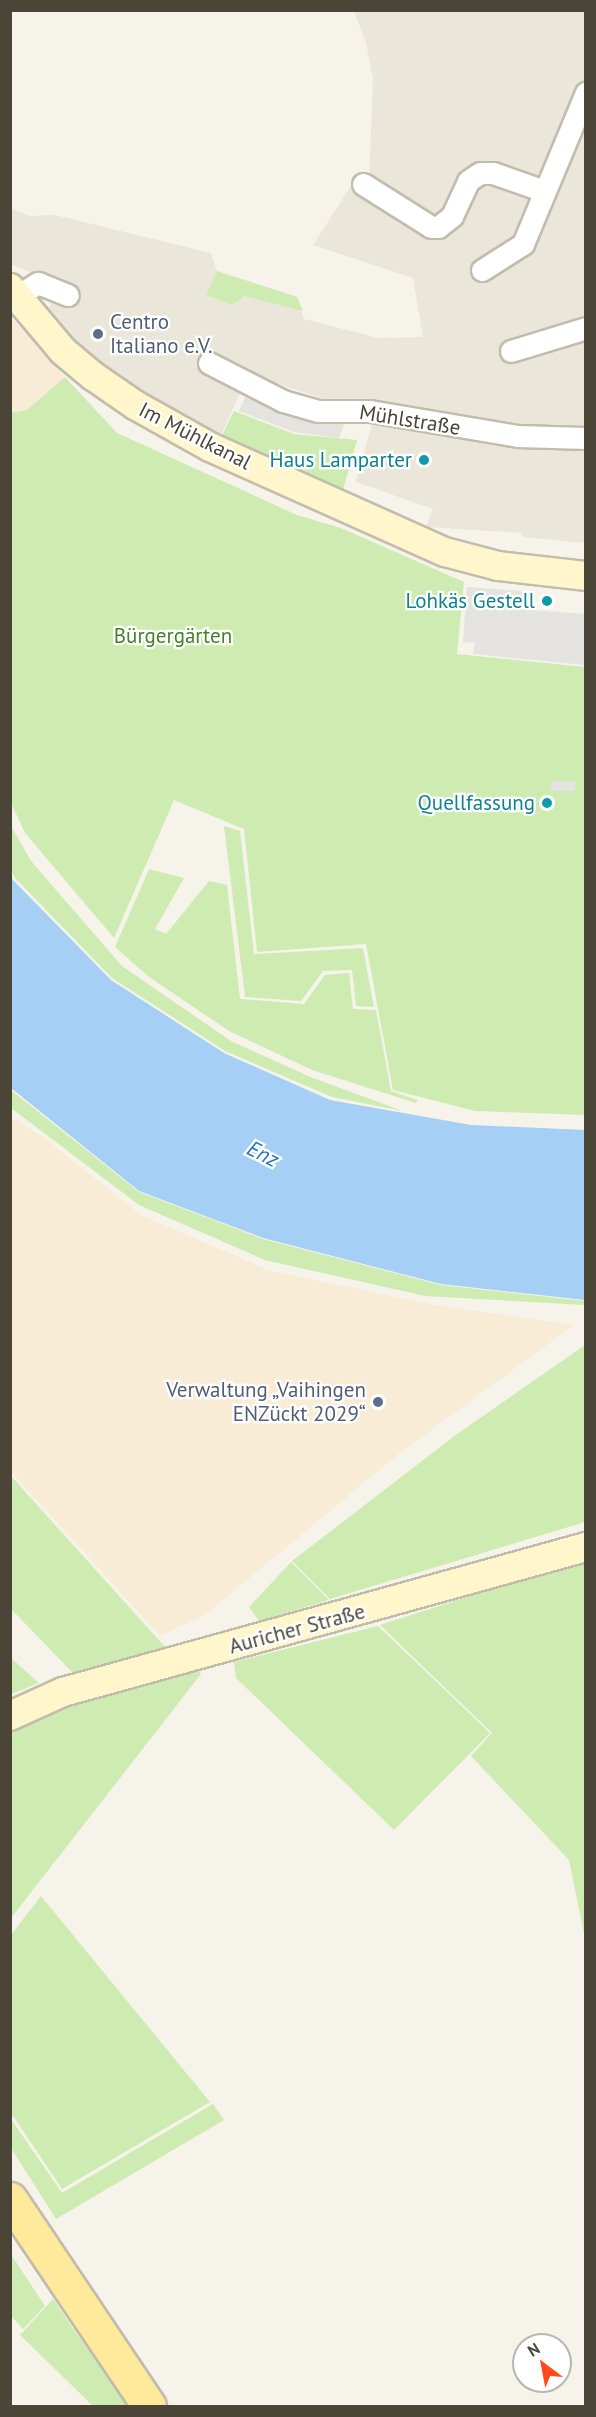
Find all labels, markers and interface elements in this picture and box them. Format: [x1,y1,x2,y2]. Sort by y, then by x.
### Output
place label: Centro Italiano e.V. [110,309,213,359]
marker: Centro Italiano e.V. [91,327,105,341]
street label: Im Mühlkanal [135,397,255,475]
street label: Mühlstraße [358,400,462,440]
place label: Haus Lamparter [270,447,412,473]
marker: Haus Lamparter [417,453,431,467]
place label: Lohkäs Gestell [406,588,535,614]
marker: Lohkäs Gestell [540,594,554,608]
park label: Bürgergärten [114,623,232,649]
place label: Quellfassung [418,790,535,816]
marker: Quellfassung [540,796,554,810]
water label: Enz [243,1135,283,1173]
place label: Verwaltung „Vaihingen ENZückt 2029“ [165,1377,366,1427]
marker: Verwaltung „Vaihingen ENZückt 2029“ [371,1395,385,1409]
street label: Auricher Straße [226,1599,368,1659]
north arrow [512,2333,572,2393]
text: N [524,2338,543,2361]

